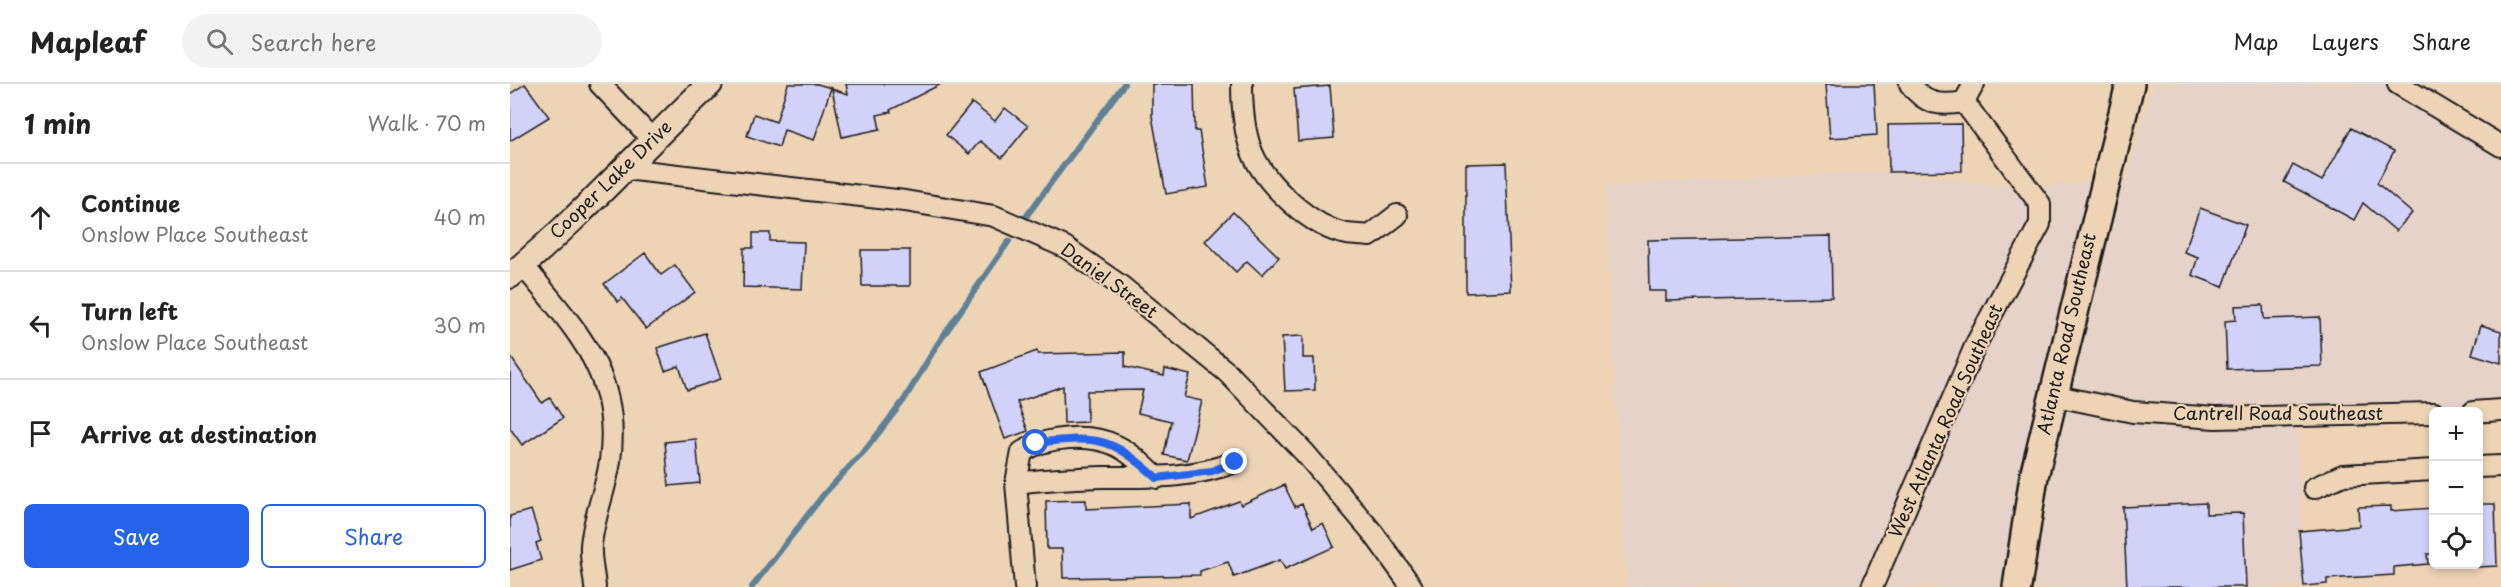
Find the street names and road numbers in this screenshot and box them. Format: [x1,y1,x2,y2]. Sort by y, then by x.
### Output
street label: Cooper Lake Drive [543,113,677,245]
street label: Atlanta Road Southeast [2029,230,2102,437]
street label: Daniel Street [1056,235,1164,324]
street label: West Atlanta Road Southeast [1881,299,2009,542]
street label: Cantrell Road Southeast [2173,399,2383,426]

